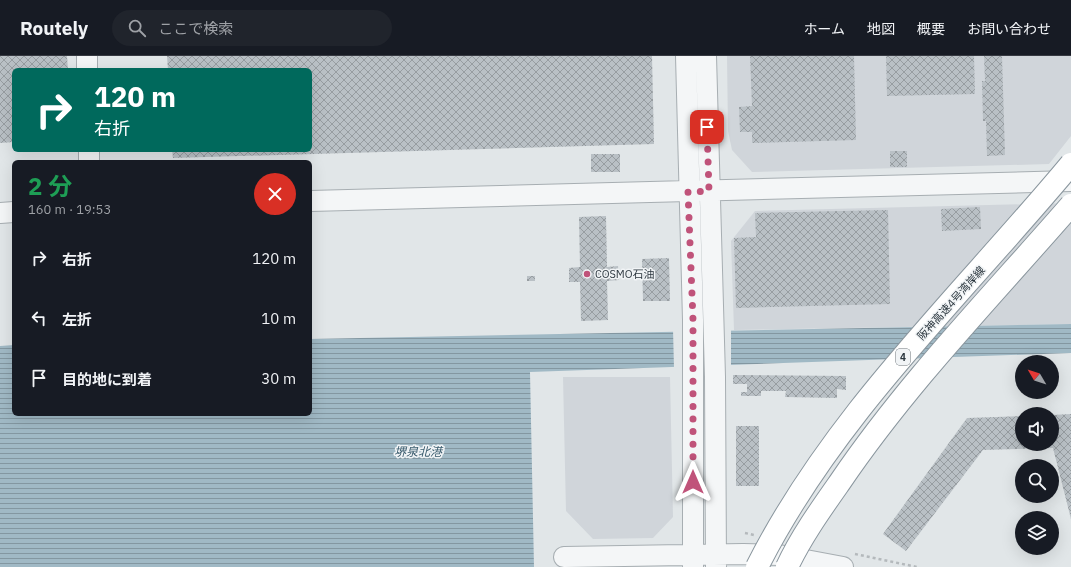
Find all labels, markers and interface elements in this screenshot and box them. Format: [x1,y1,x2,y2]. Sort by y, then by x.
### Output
search box [112,10,392,46]
text: Routely [20,16,88,40]
icon: search [126,17,148,39]
text: ここで検索 [158,19,233,38]
text: ホーム [803,20,845,38]
text: 地図 [867,20,895,38]
text: 概要 [917,20,945,38]
text: お問い合わせ [967,20,1051,38]
text: 120 m [94,78,176,115]
icon: right [28,84,80,136]
pin [690,110,724,144]
icon: arrive [696,116,718,138]
text: 右折 [94,117,130,140]
text: 2 分 [28,170,72,202]
button: close [254,173,296,215]
text: 160 m · 19:53 [28,201,111,218]
icon: right [28,247,50,269]
text: 120 m [252,249,296,268]
text: 右折 [62,250,92,269]
street label: 阪神高速4号湾岸線 [914,263,988,343]
place label: COSMO石油 [595,267,655,281]
marker: COSMO石油 [582,269,592,279]
icon: left [28,307,50,329]
text: 10 m [261,309,296,328]
text: 左折 [62,310,92,329]
road number: 4 [896,349,910,365]
north arrow [1015,355,1059,399]
map controls [1015,355,1059,555]
icon: arrive [28,367,50,389]
text: 30 m [261,369,296,388]
text: 目的地に到着 [62,370,152,389]
button: sound [1015,407,1059,451]
water label: 堺泉北港 [394,444,444,459]
button: search [1015,459,1059,503]
position arrow [672,461,714,503]
button: layers [1015,511,1059,555]

